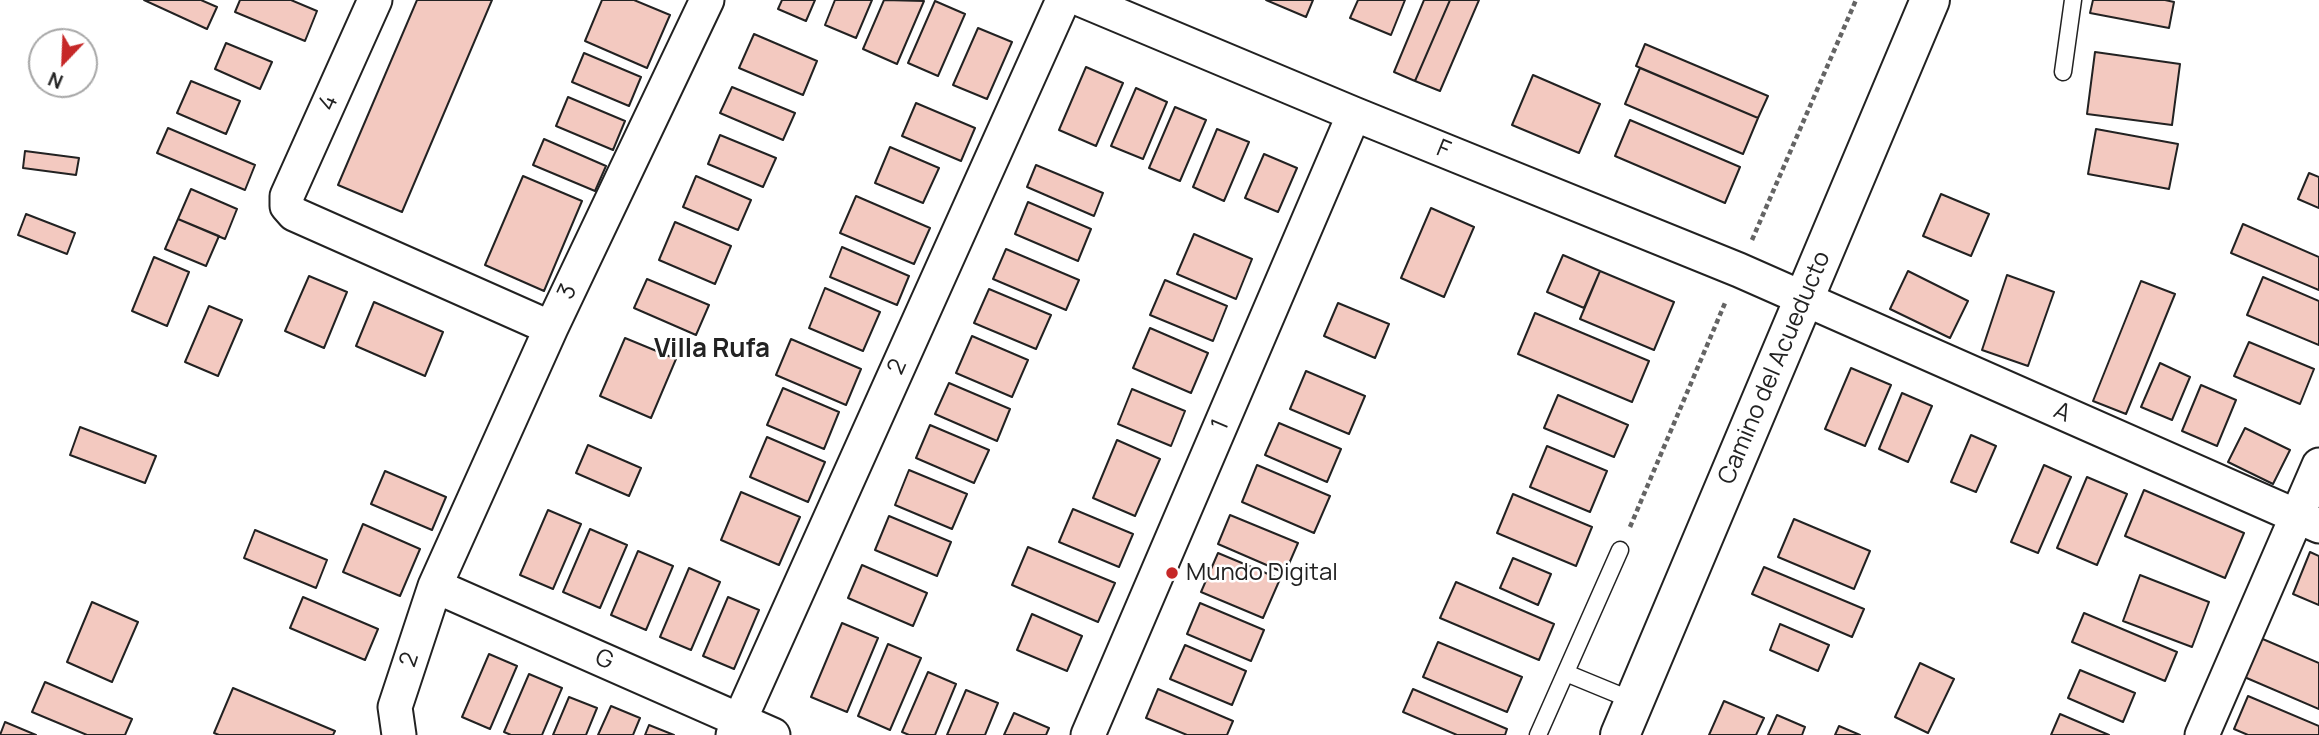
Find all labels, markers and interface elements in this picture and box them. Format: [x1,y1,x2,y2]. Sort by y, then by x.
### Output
north arrow [28,28,98,98]
text: N [44,66,67,95]
street label: 4 [313,91,345,115]
street label: F [1432,134,1454,166]
street label: Camino del Acueducto [1713,247,1837,489]
street label: 3 [552,280,584,304]
district label: Villa Rufa [654,334,770,366]
street label: 2 [882,355,914,379]
street label: A [2049,397,2075,429]
street label: 1 [1206,415,1236,435]
place label: Mundo Digital [1186,559,1338,587]
marker: Mundo Digital [1164,565,1180,581]
street label: G [590,643,618,677]
street label: 2 [394,649,426,671]

